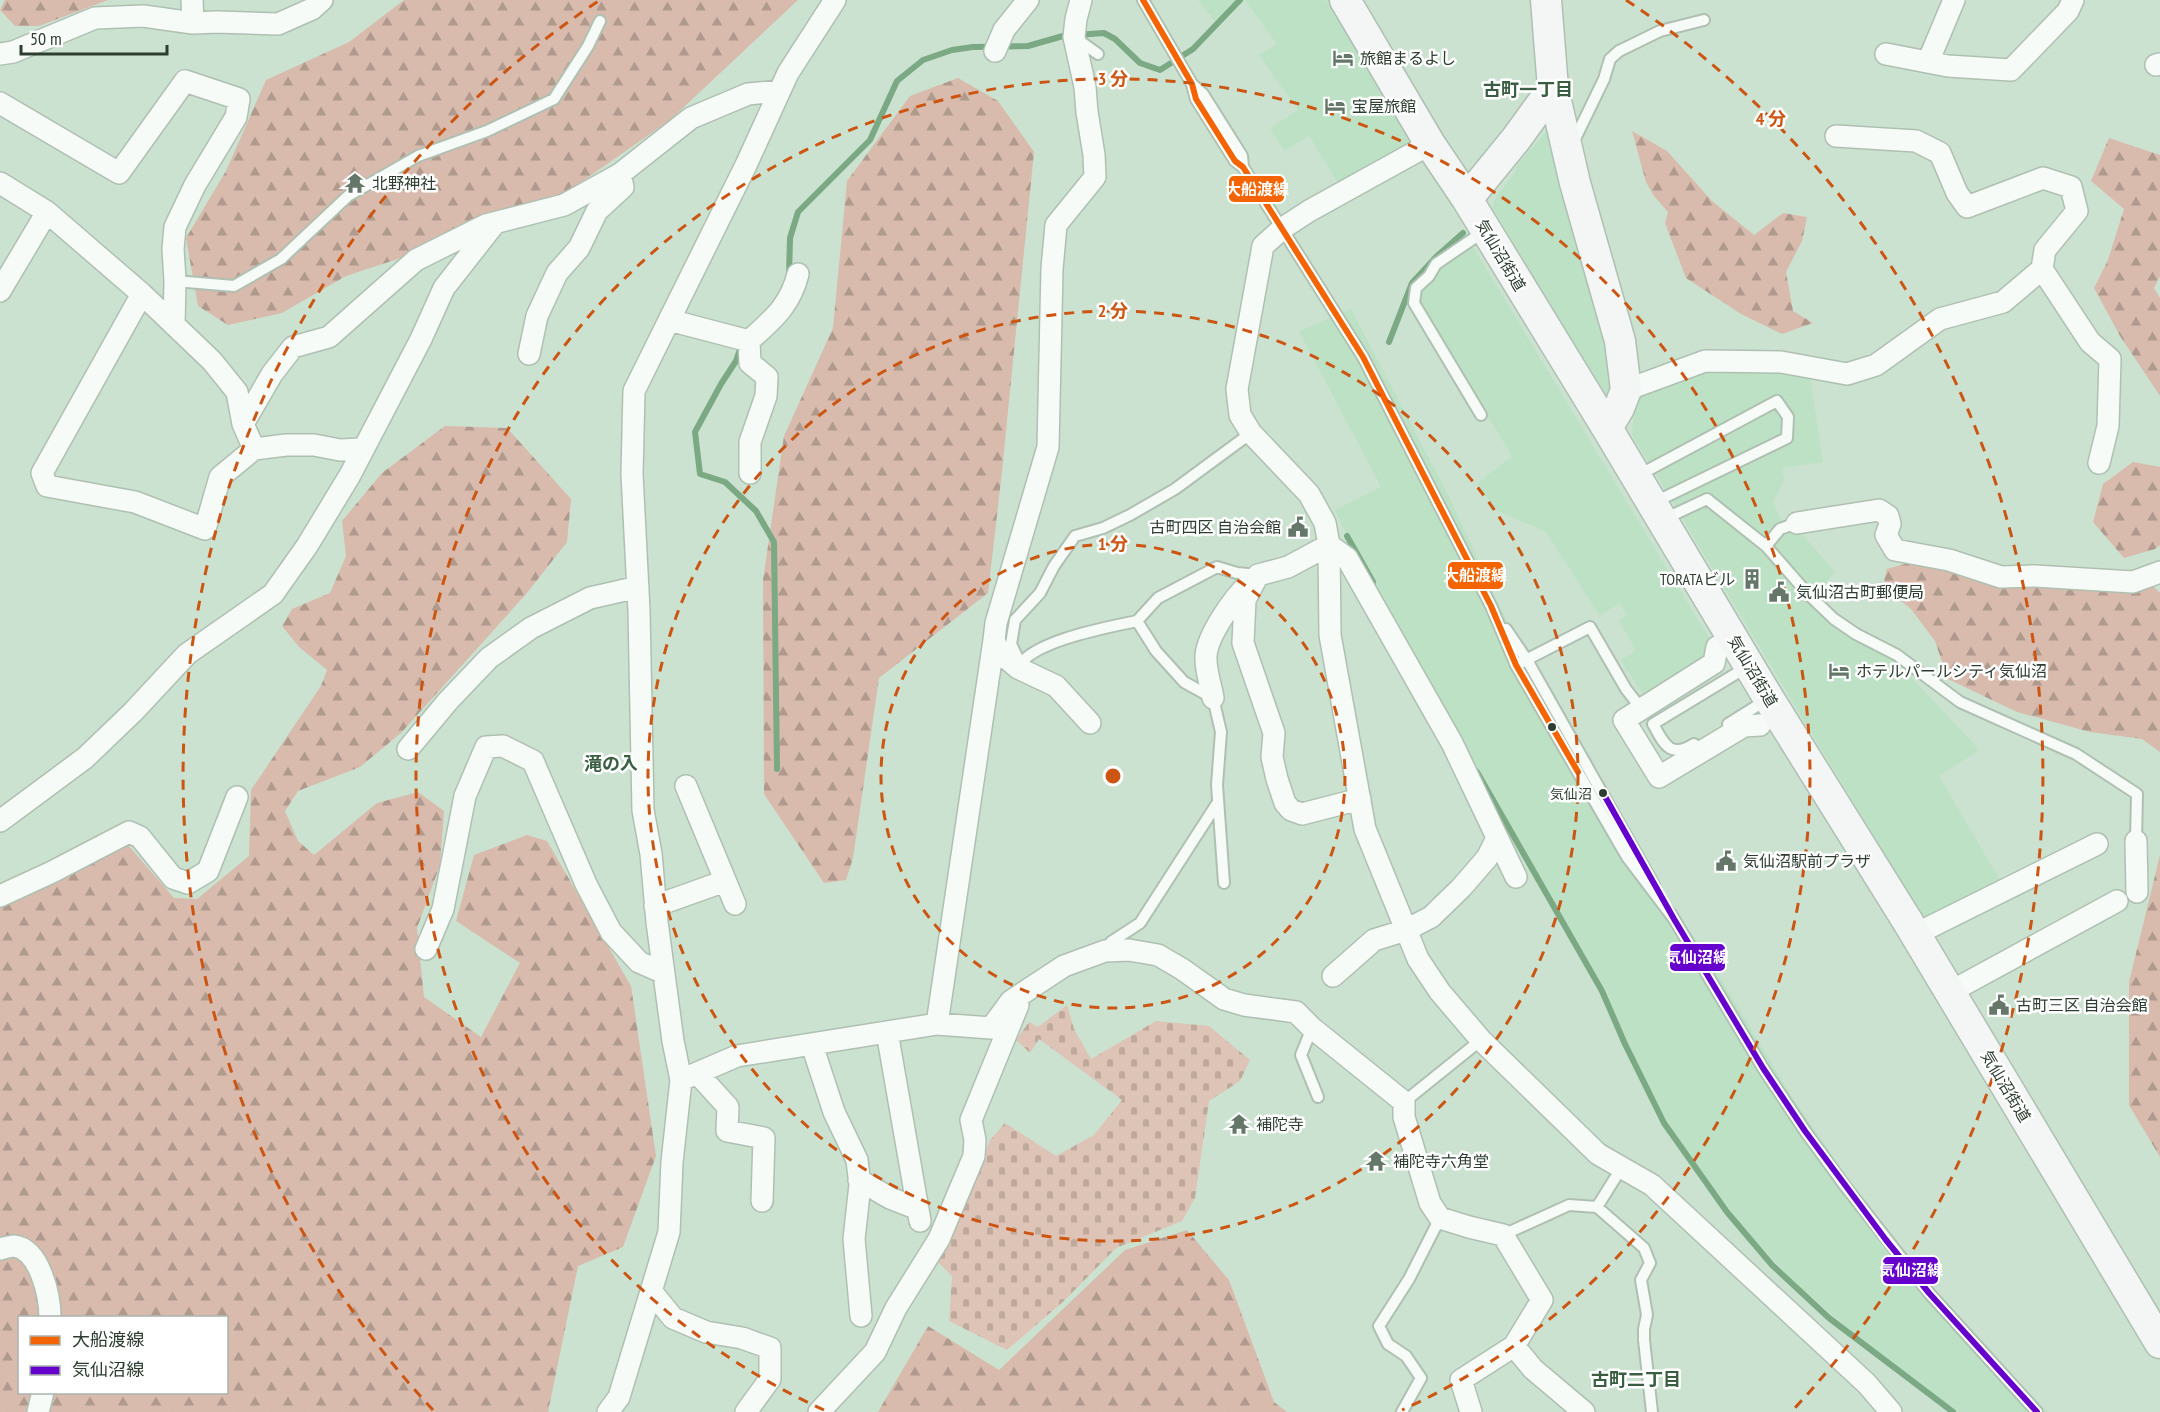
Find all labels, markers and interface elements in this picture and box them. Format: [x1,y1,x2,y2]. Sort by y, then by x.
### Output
scale bar [21,18,166,56]
text: 50 m [30,27,62,50]
hotel icon: 旅館まるよし [1331,46,1355,70]
place label: 旅館まるよし [1360,48,1456,68]
text: 3 分 [1098,67,1128,90]
district label: 古町一丁目 [1483,78,1573,101]
hotel icon: 宝屋旅館 [1323,94,1347,118]
place label: 宝屋旅館 [1352,96,1416,116]
text: 4 分 [1756,107,1786,130]
temple icon: 北野神社 [343,171,367,195]
place label: 北野神社 [372,173,436,193]
line badge: 大船渡線 [1228,175,1285,203]
text: 大船渡線 [1225,179,1289,199]
street label: 気仙沼街道 [1472,216,1530,294]
text: 2 分 [1098,299,1128,322]
public building icon: 古町四区 自治会館 [1286,515,1310,539]
place label: 古町四区 自治会館 [1150,517,1281,537]
text: 1 分 [1098,532,1128,555]
line badge: 大船渡線 [1447,561,1504,590]
text: 大船渡線 [1443,565,1507,585]
building icon: TORATAビル [1740,567,1764,591]
place label: TORATAビル [1660,569,1735,589]
public building icon: 気仙沼古町郵便局 [1767,580,1791,604]
place label: 気仙沼古町郵便局 [1796,582,1924,602]
street label: 気仙沼街道 [1724,632,1782,710]
hotel icon: ホテルパールシティ気仙沼 [1827,659,1851,683]
place label: ホテルパールシティ気仙沼 [1856,661,2047,681]
unlabelled marker [1546,721,1558,733]
district label: 滝の入 [584,752,638,775]
centre of rings [1103,766,1123,786]
place label: 気仙沼 [1550,785,1592,803]
marker: 気仙沼 [1597,787,1609,799]
public building icon: 気仙沼駅前プラザ [1714,849,1738,873]
place label: 気仙沼駅前プラザ [1743,851,1871,871]
line badge: 気仙沼線 [1669,943,1726,972]
text: 気仙沼線 [1665,947,1729,967]
public building icon: 古町三区 自治会館 [1987,993,2011,1017]
place label: 古町三区 自治会館 [2016,995,2147,1015]
street label: 気仙沼街道 [1977,1047,2035,1125]
temple icon: 補陀寺 [1227,1112,1251,1136]
place label: 補陀寺 [1256,1114,1304,1134]
temple icon: 補陀寺六角堂 [1364,1149,1388,1173]
place label: 補陀寺六角堂 [1393,1151,1489,1171]
line badge: 気仙沼線 [1882,1256,1939,1285]
text: 気仙沼線 [1879,1260,1943,1280]
legend [18,1316,228,1394]
text: 大船渡線 [72,1328,144,1351]
text: 気仙沼線 [72,1358,144,1381]
district label: 古町二丁目 [1591,1368,1681,1391]

